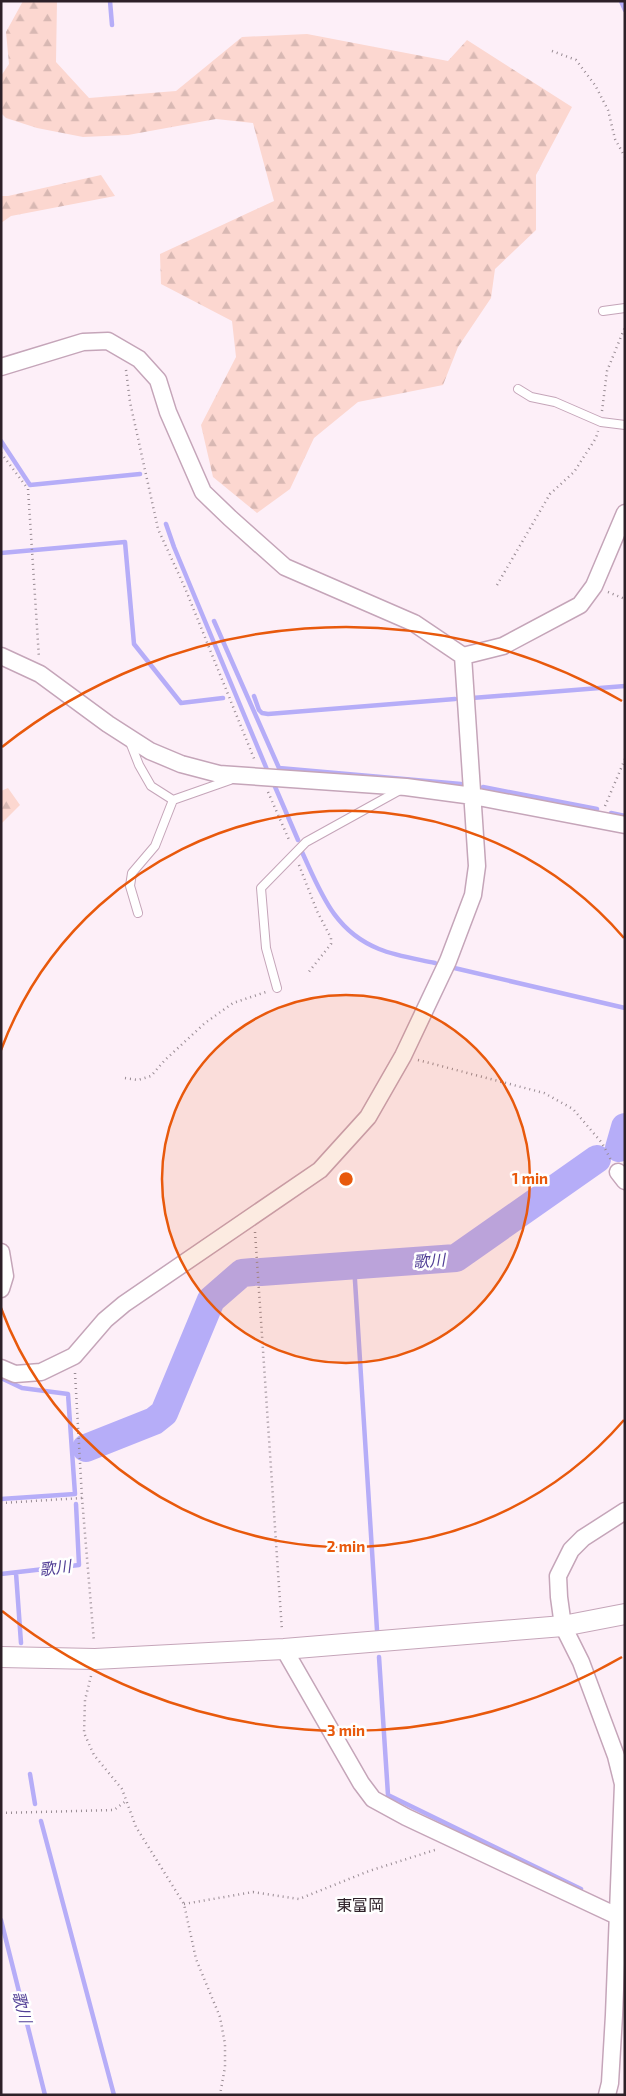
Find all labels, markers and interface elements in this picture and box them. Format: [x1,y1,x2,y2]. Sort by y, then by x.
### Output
text: 1 min [512,1169,548,1187]
centre of rings [337,1170,355,1188]
water label: 歌川 [412,1249,448,1271]
text: 2 min [327,1537,365,1555]
water label: 歌川 [38,1555,74,1578]
text: 3 min [327,1721,365,1739]
district label: 東富岡 [336,1895,384,1914]
water label: 歌川 [10,1989,37,2027]

